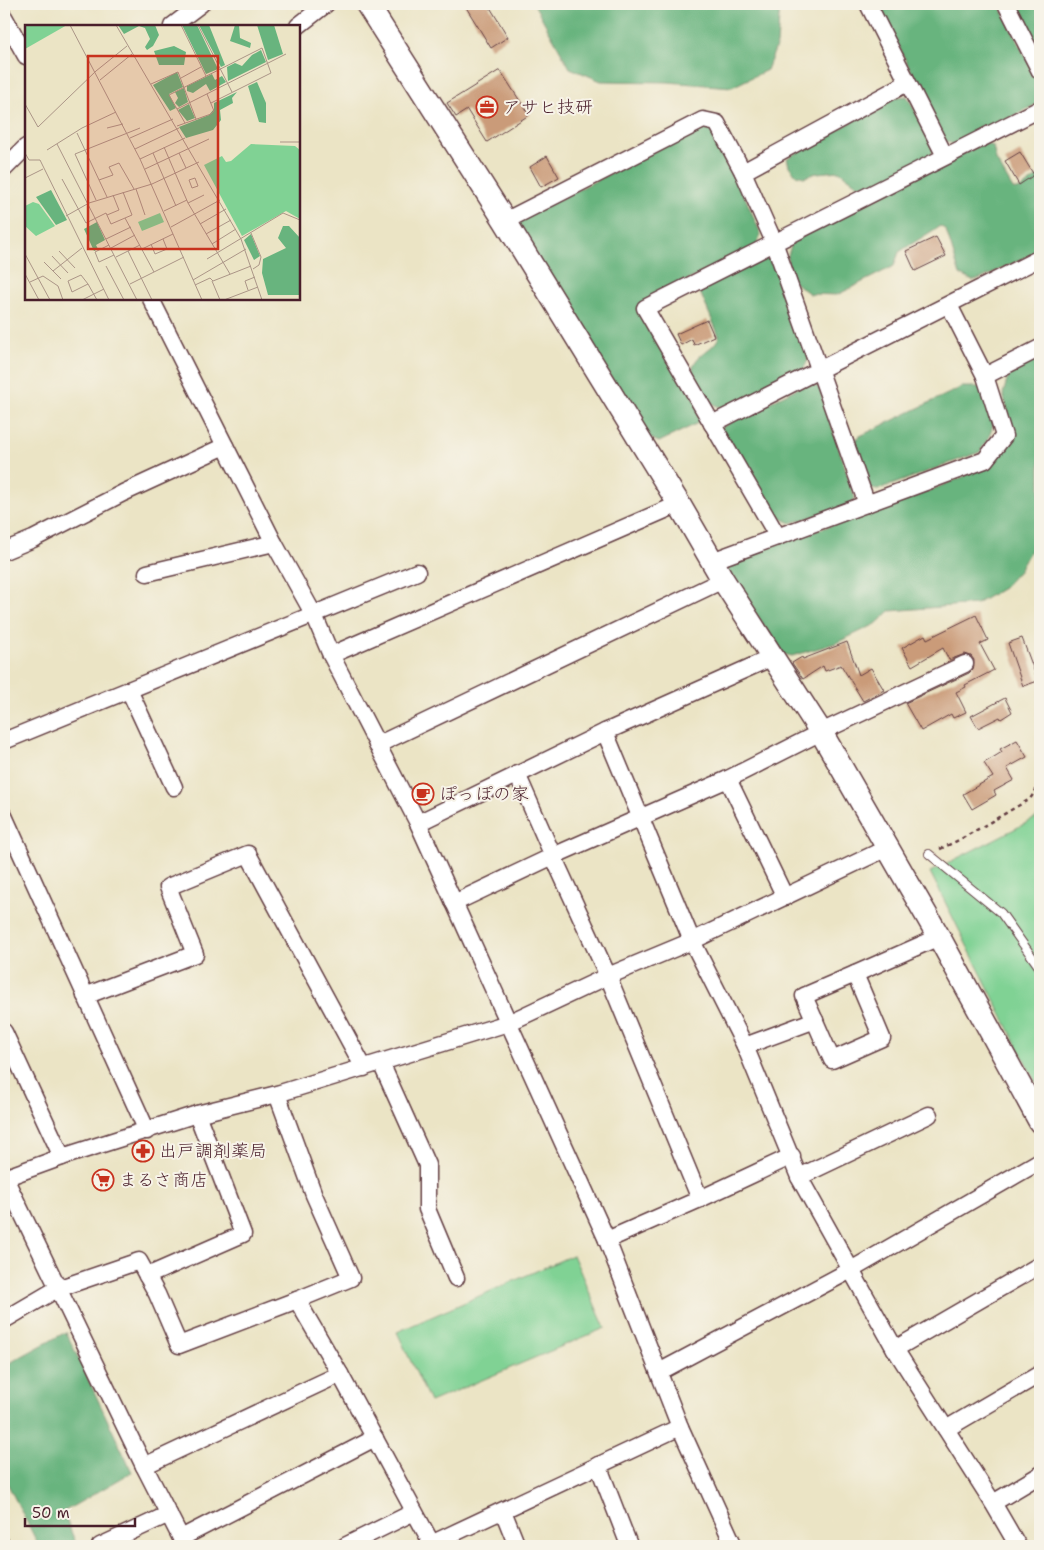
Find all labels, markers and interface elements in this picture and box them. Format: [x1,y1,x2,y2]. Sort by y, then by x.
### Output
inset map [25,25,300,300]
office icon: アサヒ技研 [475,95,499,119]
place label: アサヒ技研 [503,95,593,119]
cafe icon: ぽっぽの家 [411,782,435,806]
place label: ぽっぽの家 [439,782,529,806]
pharmacy icon: 出戸調剤薬局 [131,1139,155,1163]
place label: 出戸調剤薬局 [159,1139,267,1163]
supermarket icon: まるさ商店 [91,1168,115,1192]
place label: まるさ商店 [119,1168,208,1192]
scale bar [25,1495,135,1527]
text: 50 m [32,1503,70,1523]

